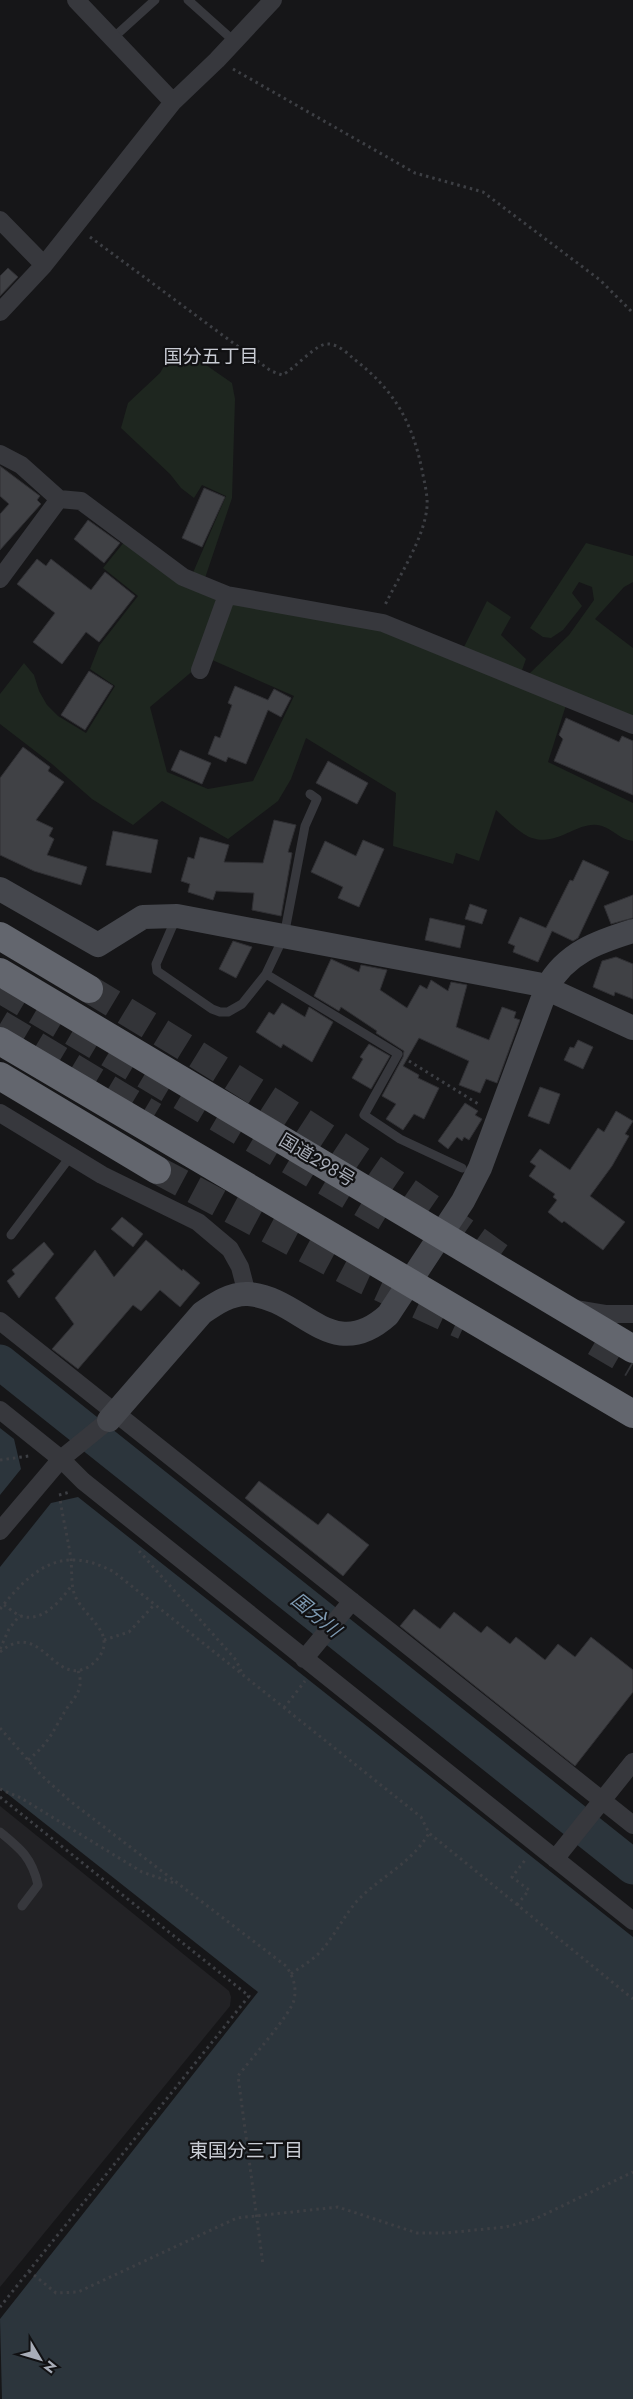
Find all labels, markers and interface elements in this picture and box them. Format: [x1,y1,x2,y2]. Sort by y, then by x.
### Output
district label: 国分五丁目 [163,343,259,370]
street label: 国道298号 [274,1127,360,1193]
water label: 国分川 [285,1587,348,1645]
district label: 東国分三丁目 [189,2137,303,2164]
north arrow [15,2334,65,2384]
text: N [39,2356,62,2378]

